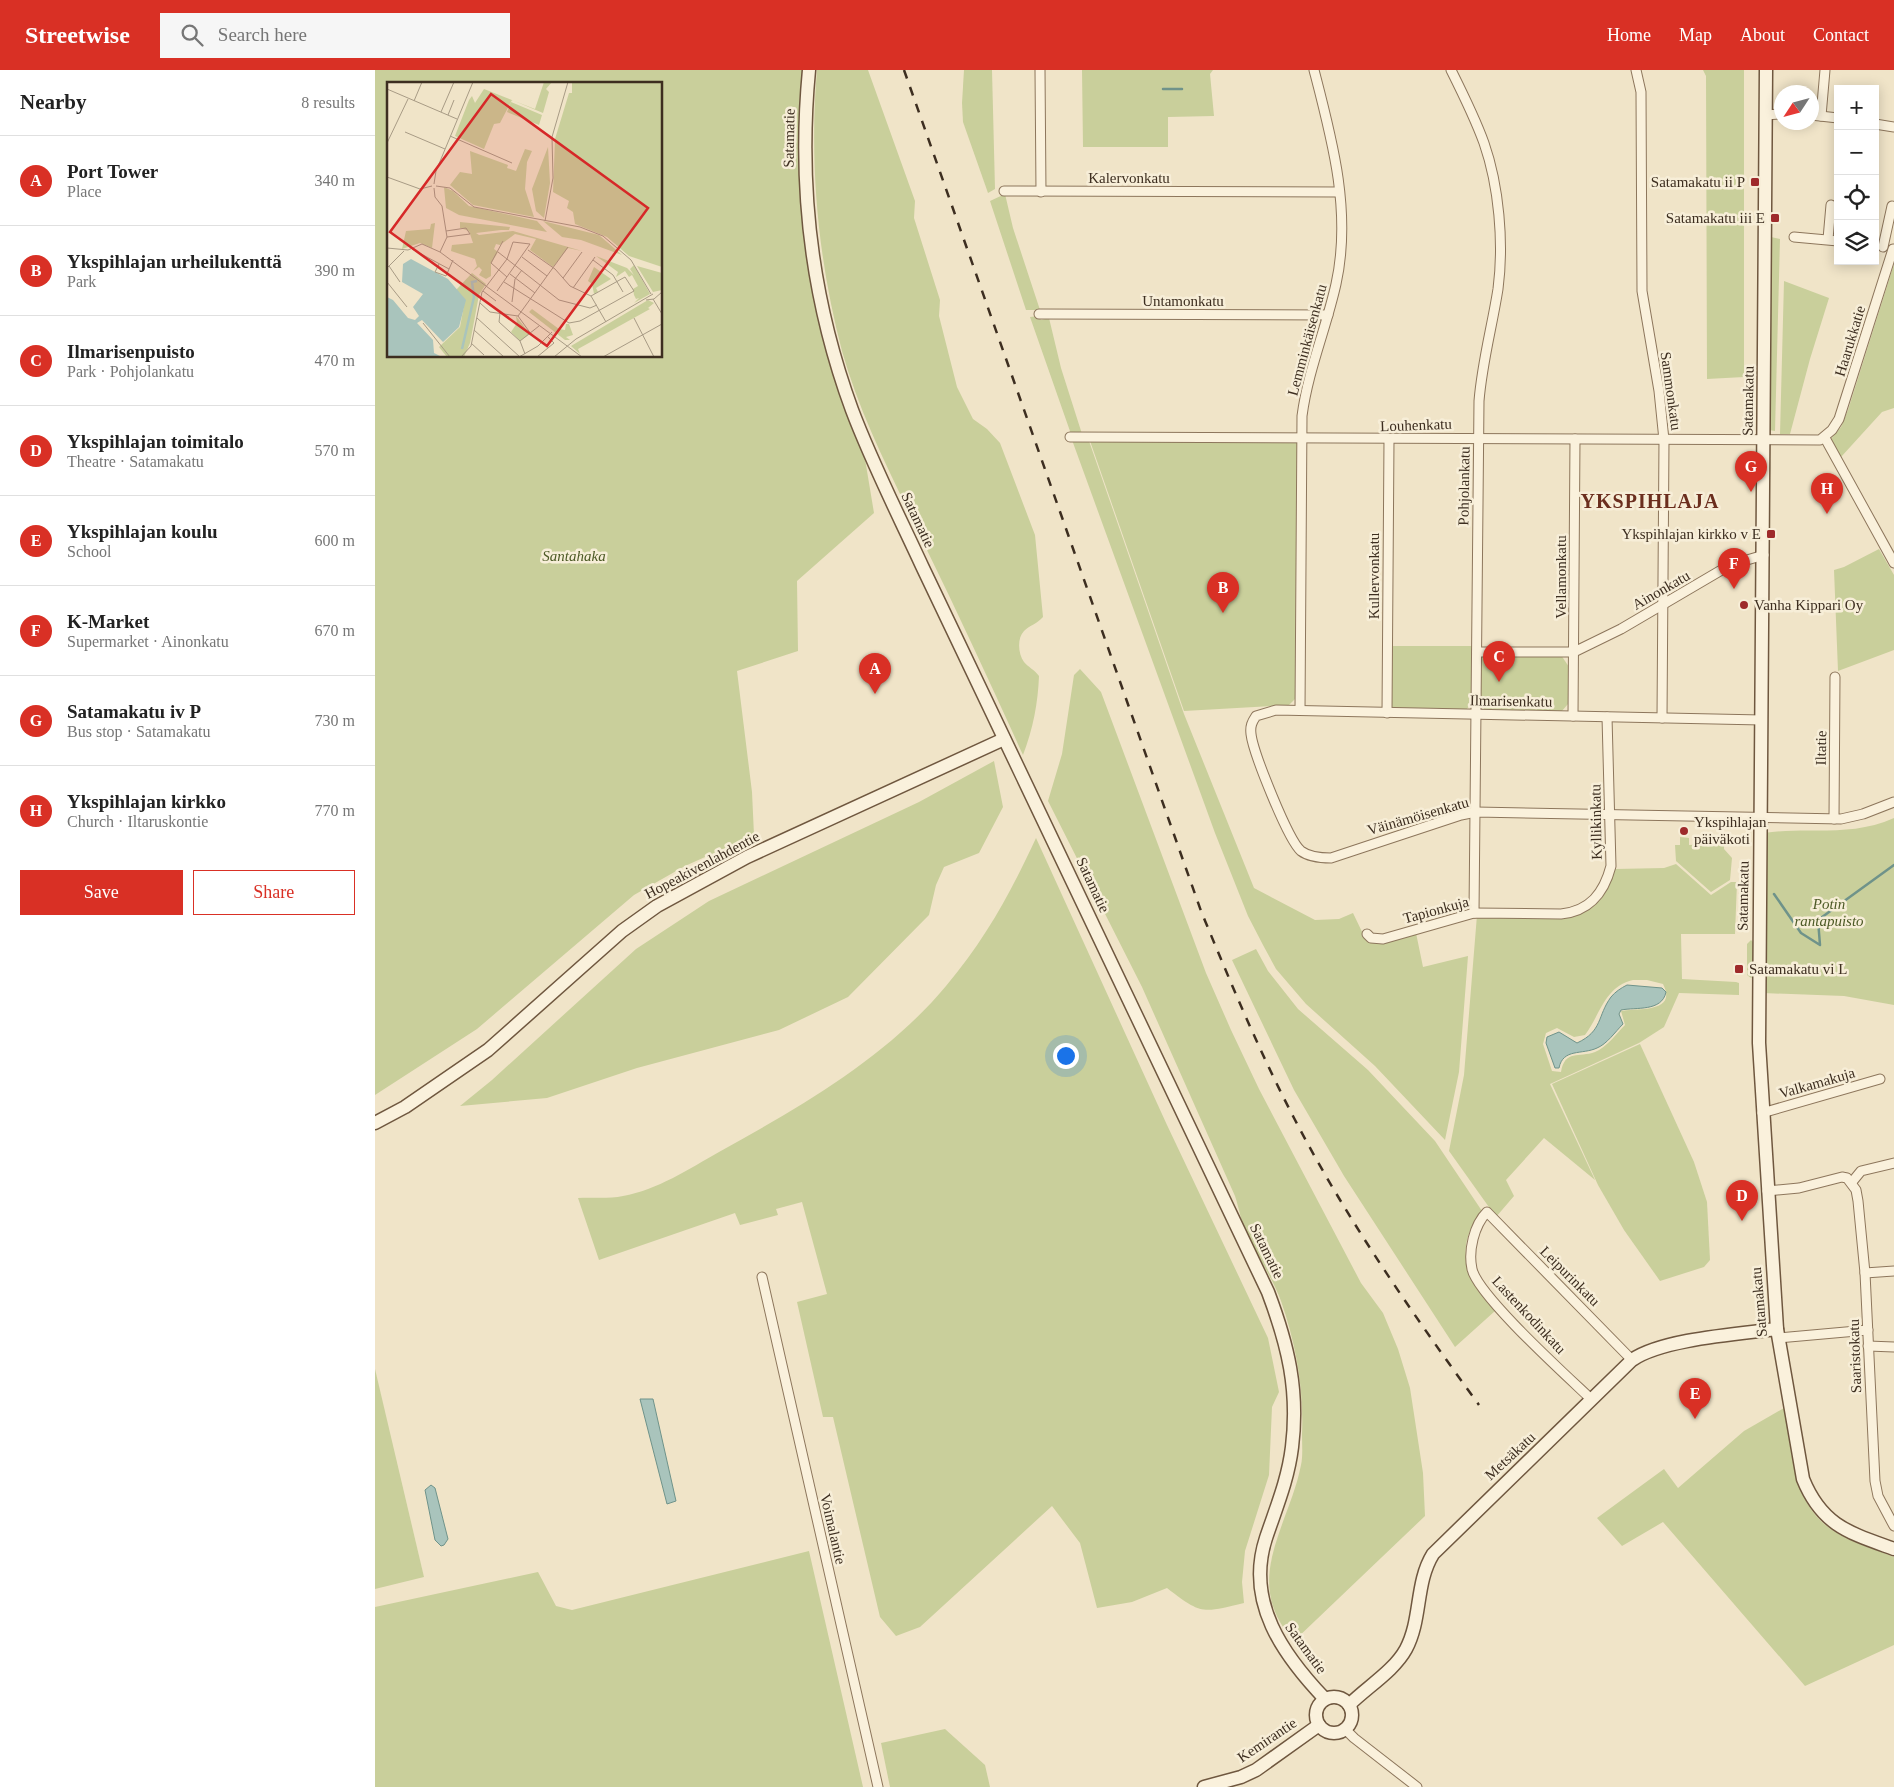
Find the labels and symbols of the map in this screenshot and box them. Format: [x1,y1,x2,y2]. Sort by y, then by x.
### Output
inset map [387,82,663,358]
north arrow [1774,85,1819,130]
street label: Satamatie [780,108,798,168]
street label: Kalervonkatu [1088,170,1170,186]
place label: Satamakatu ii P [1651,174,1745,190]
marker: Satamakatu ii P [1749,176,1761,188]
place label: Satamakatu iii E [1666,210,1765,226]
marker: Satamakatu iii E [1769,212,1781,224]
street label: Lemminkäisenkatu [1284,282,1330,398]
street label: Untamonkatu [1142,293,1224,309]
street label: Haarukkatie [1832,303,1868,378]
street label: Sammonkatu [1658,351,1684,432]
street label: Satamakatu [1739,365,1757,436]
street label: Louhenkatu [1380,416,1453,434]
street label: Pohjolankatu [1455,446,1473,526]
pin: G [1735,451,1767,492]
pin: H [1811,473,1843,514]
street label: Satamatie [898,490,938,550]
district label: YKSPIHLAJA [1581,490,1719,512]
place label: Ykspihlajan kirkko v E [1621,526,1761,542]
marker: Ykspihlajan kirkko v E [1765,528,1777,540]
street label: Kullervonkatu [1366,532,1382,619]
street label: Vellamonkatu [1553,535,1569,619]
park label: Santahaka [542,548,606,564]
pin: F [1718,548,1750,589]
street label: Ainonkatu [1630,567,1693,613]
pin: B [1207,572,1239,613]
place label: Vanha Kippari Oy [1754,597,1864,613]
marker: Vanha Kippari Oy [1738,599,1750,611]
pin: C [1483,641,1515,682]
pin: A [859,653,891,694]
street label: Ilmarisenkatu [1470,692,1553,710]
street label: Iltatie [1813,730,1829,766]
street label: Kyllikinkatu [1587,783,1605,860]
street label: Väinämöisenkatu [1365,794,1471,838]
place label: Ykspihlajan päiväkoti [1694,814,1767,847]
marker: Ykspihlajan päiväkoti [1678,825,1690,837]
street label: Hopeakivenlahdentie [642,828,762,902]
street label: Satamatie [1073,855,1113,915]
street label: Satamakatu [1734,860,1752,931]
street label: Tapionkuja [1401,893,1471,926]
park label: Potin rantapuisto [1794,896,1864,929]
place label: Satamakatu vi L [1749,961,1847,977]
marker: Satamakatu vi L [1733,963,1745,975]
your location [1053,1043,1079,1069]
street label: Valkamakuja [1777,1064,1857,1101]
pin: D [1726,1180,1758,1221]
street label: Satamatie [1247,1221,1287,1281]
street label: Leipurinkatu [1537,1243,1603,1309]
street label: Satamakatu [1748,1266,1770,1338]
street label: Lastenkodinkatu [1489,1273,1569,1357]
street label: Saaristokatu [1846,1318,1864,1393]
pin: E [1679,1378,1711,1419]
street label: Metsäkatu [1482,1429,1539,1483]
street label: Voimalantie [817,1492,849,1566]
street label: Satamatie [1282,1619,1330,1677]
street label: Kemirantie [1235,1714,1300,1766]

